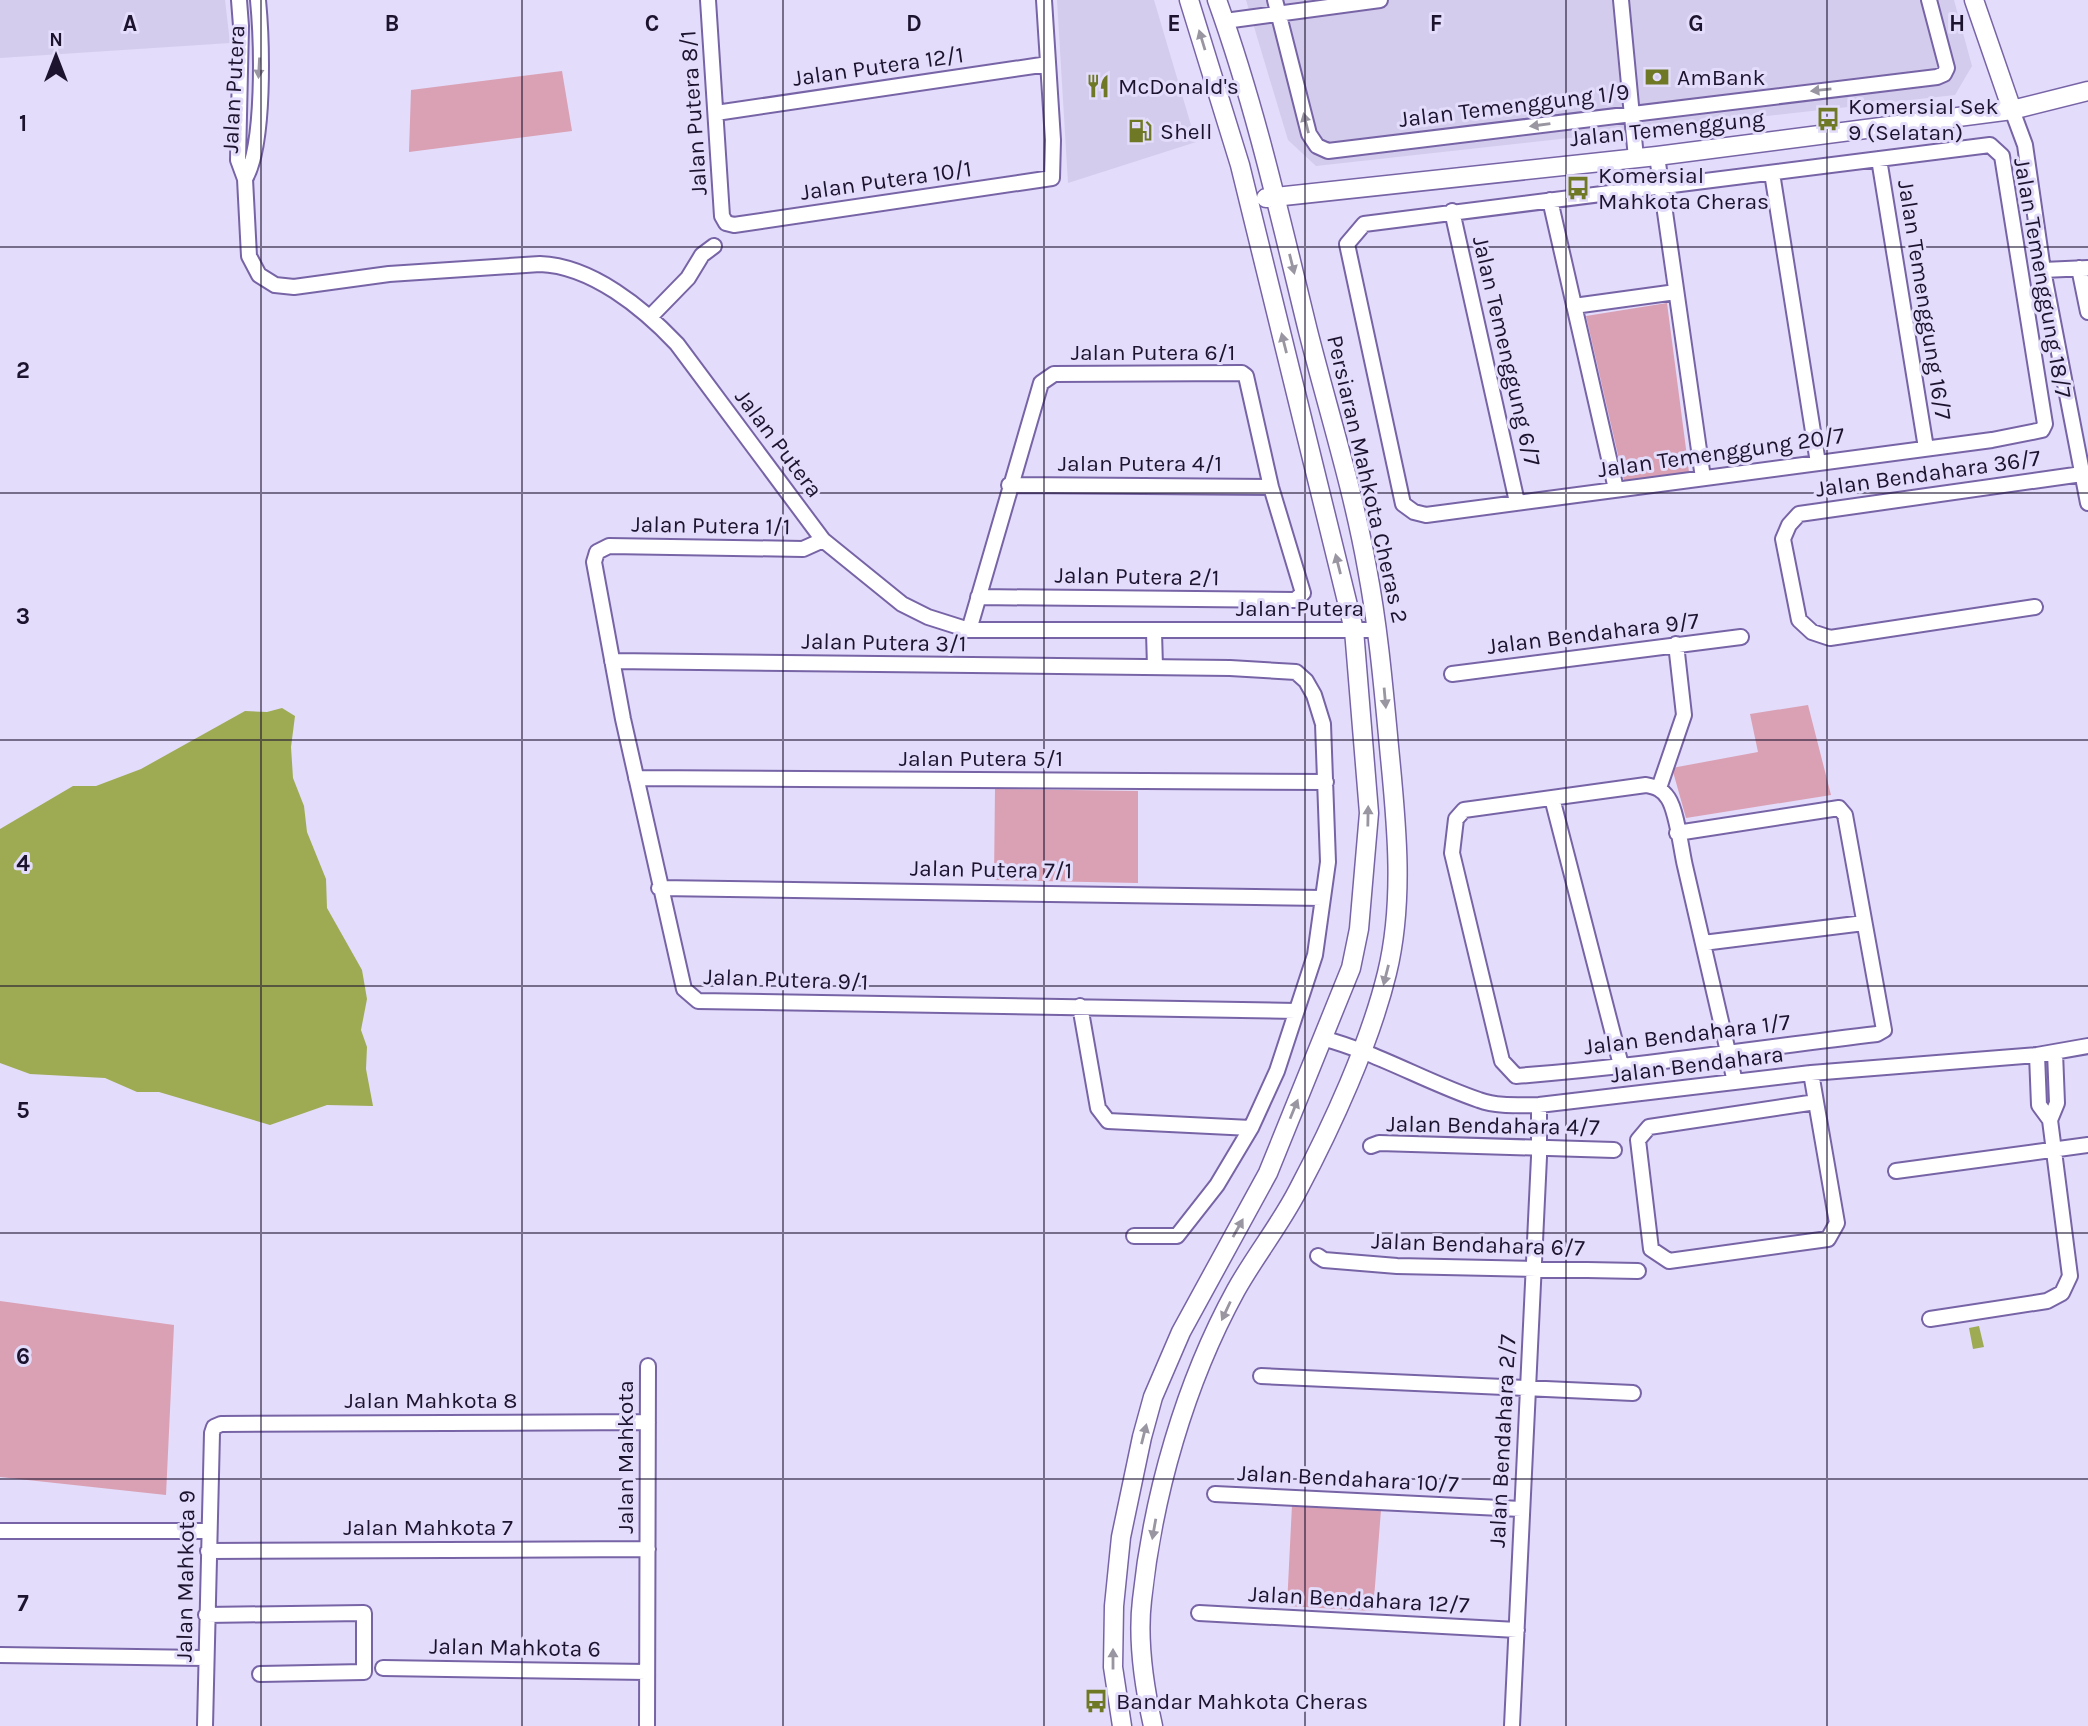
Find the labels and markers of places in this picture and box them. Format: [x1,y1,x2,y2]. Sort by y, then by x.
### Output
bank icon: AmBank [1643,63,1671,91]
place label: AmBank [1677,64,1766,91]
restaurant icon: McDonald's [1084,72,1112,100]
place label: McDonald's [1118,73,1239,100]
place label: Komersial Sek 9 (Selatan) [1848,93,1998,146]
bus stop icon: Komersial Sek 9 (Selatan) [1814,105,1842,133]
fuel station icon: Shell [1126,117,1154,145]
place label: Shell [1160,118,1212,145]
place label: Komersial Mahkota Cheras [1598,162,1769,215]
bus stop icon: Komersial Mahkota Cheras [1564,174,1592,202]
bus stop icon: Bandar Mahkota Cheras [1082,1687,1110,1715]
place label: Bandar Mahkota Cheras [1116,1688,1368,1715]

